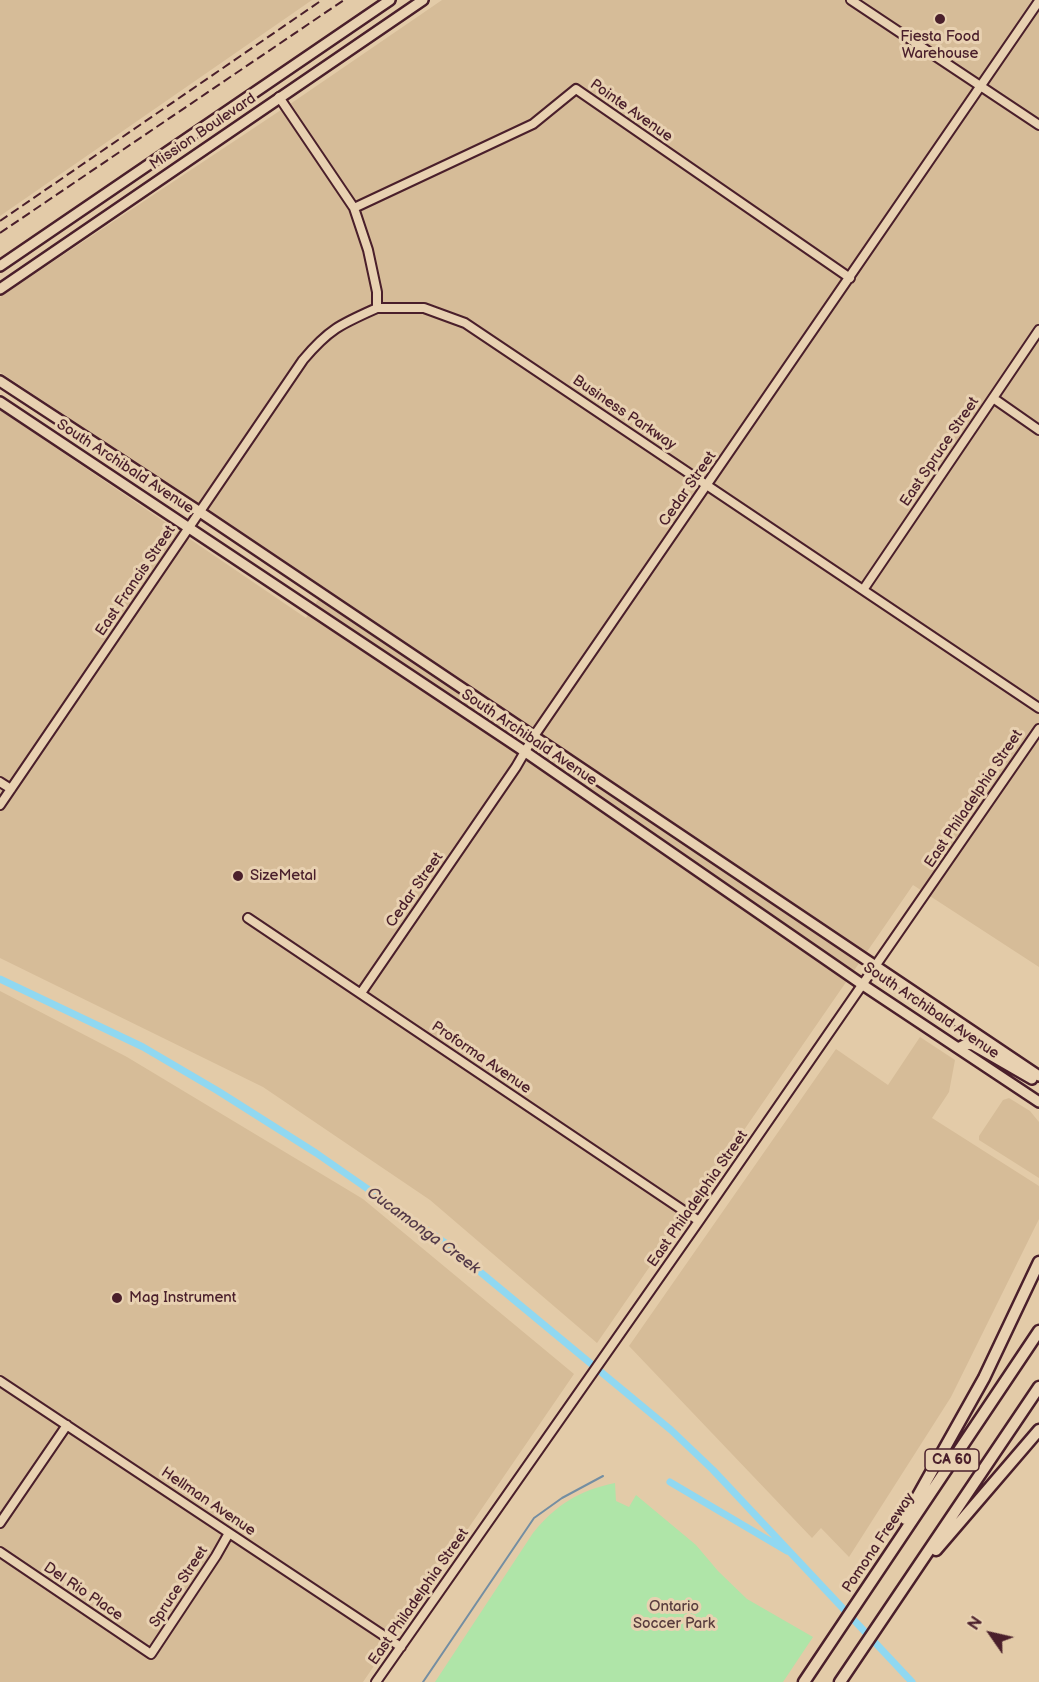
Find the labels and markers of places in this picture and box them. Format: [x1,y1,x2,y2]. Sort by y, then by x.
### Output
marker: Fiesta Food Warehouse [933,12,947,26]
place label: Fiesta Food Warehouse [900,28,980,63]
place label: SizeMetal [250,867,316,885]
marker: SizeMetal [231,869,245,883]
place label: Mag Instrument [129,1289,236,1307]
marker: Mag Instrument [110,1291,124,1305]

